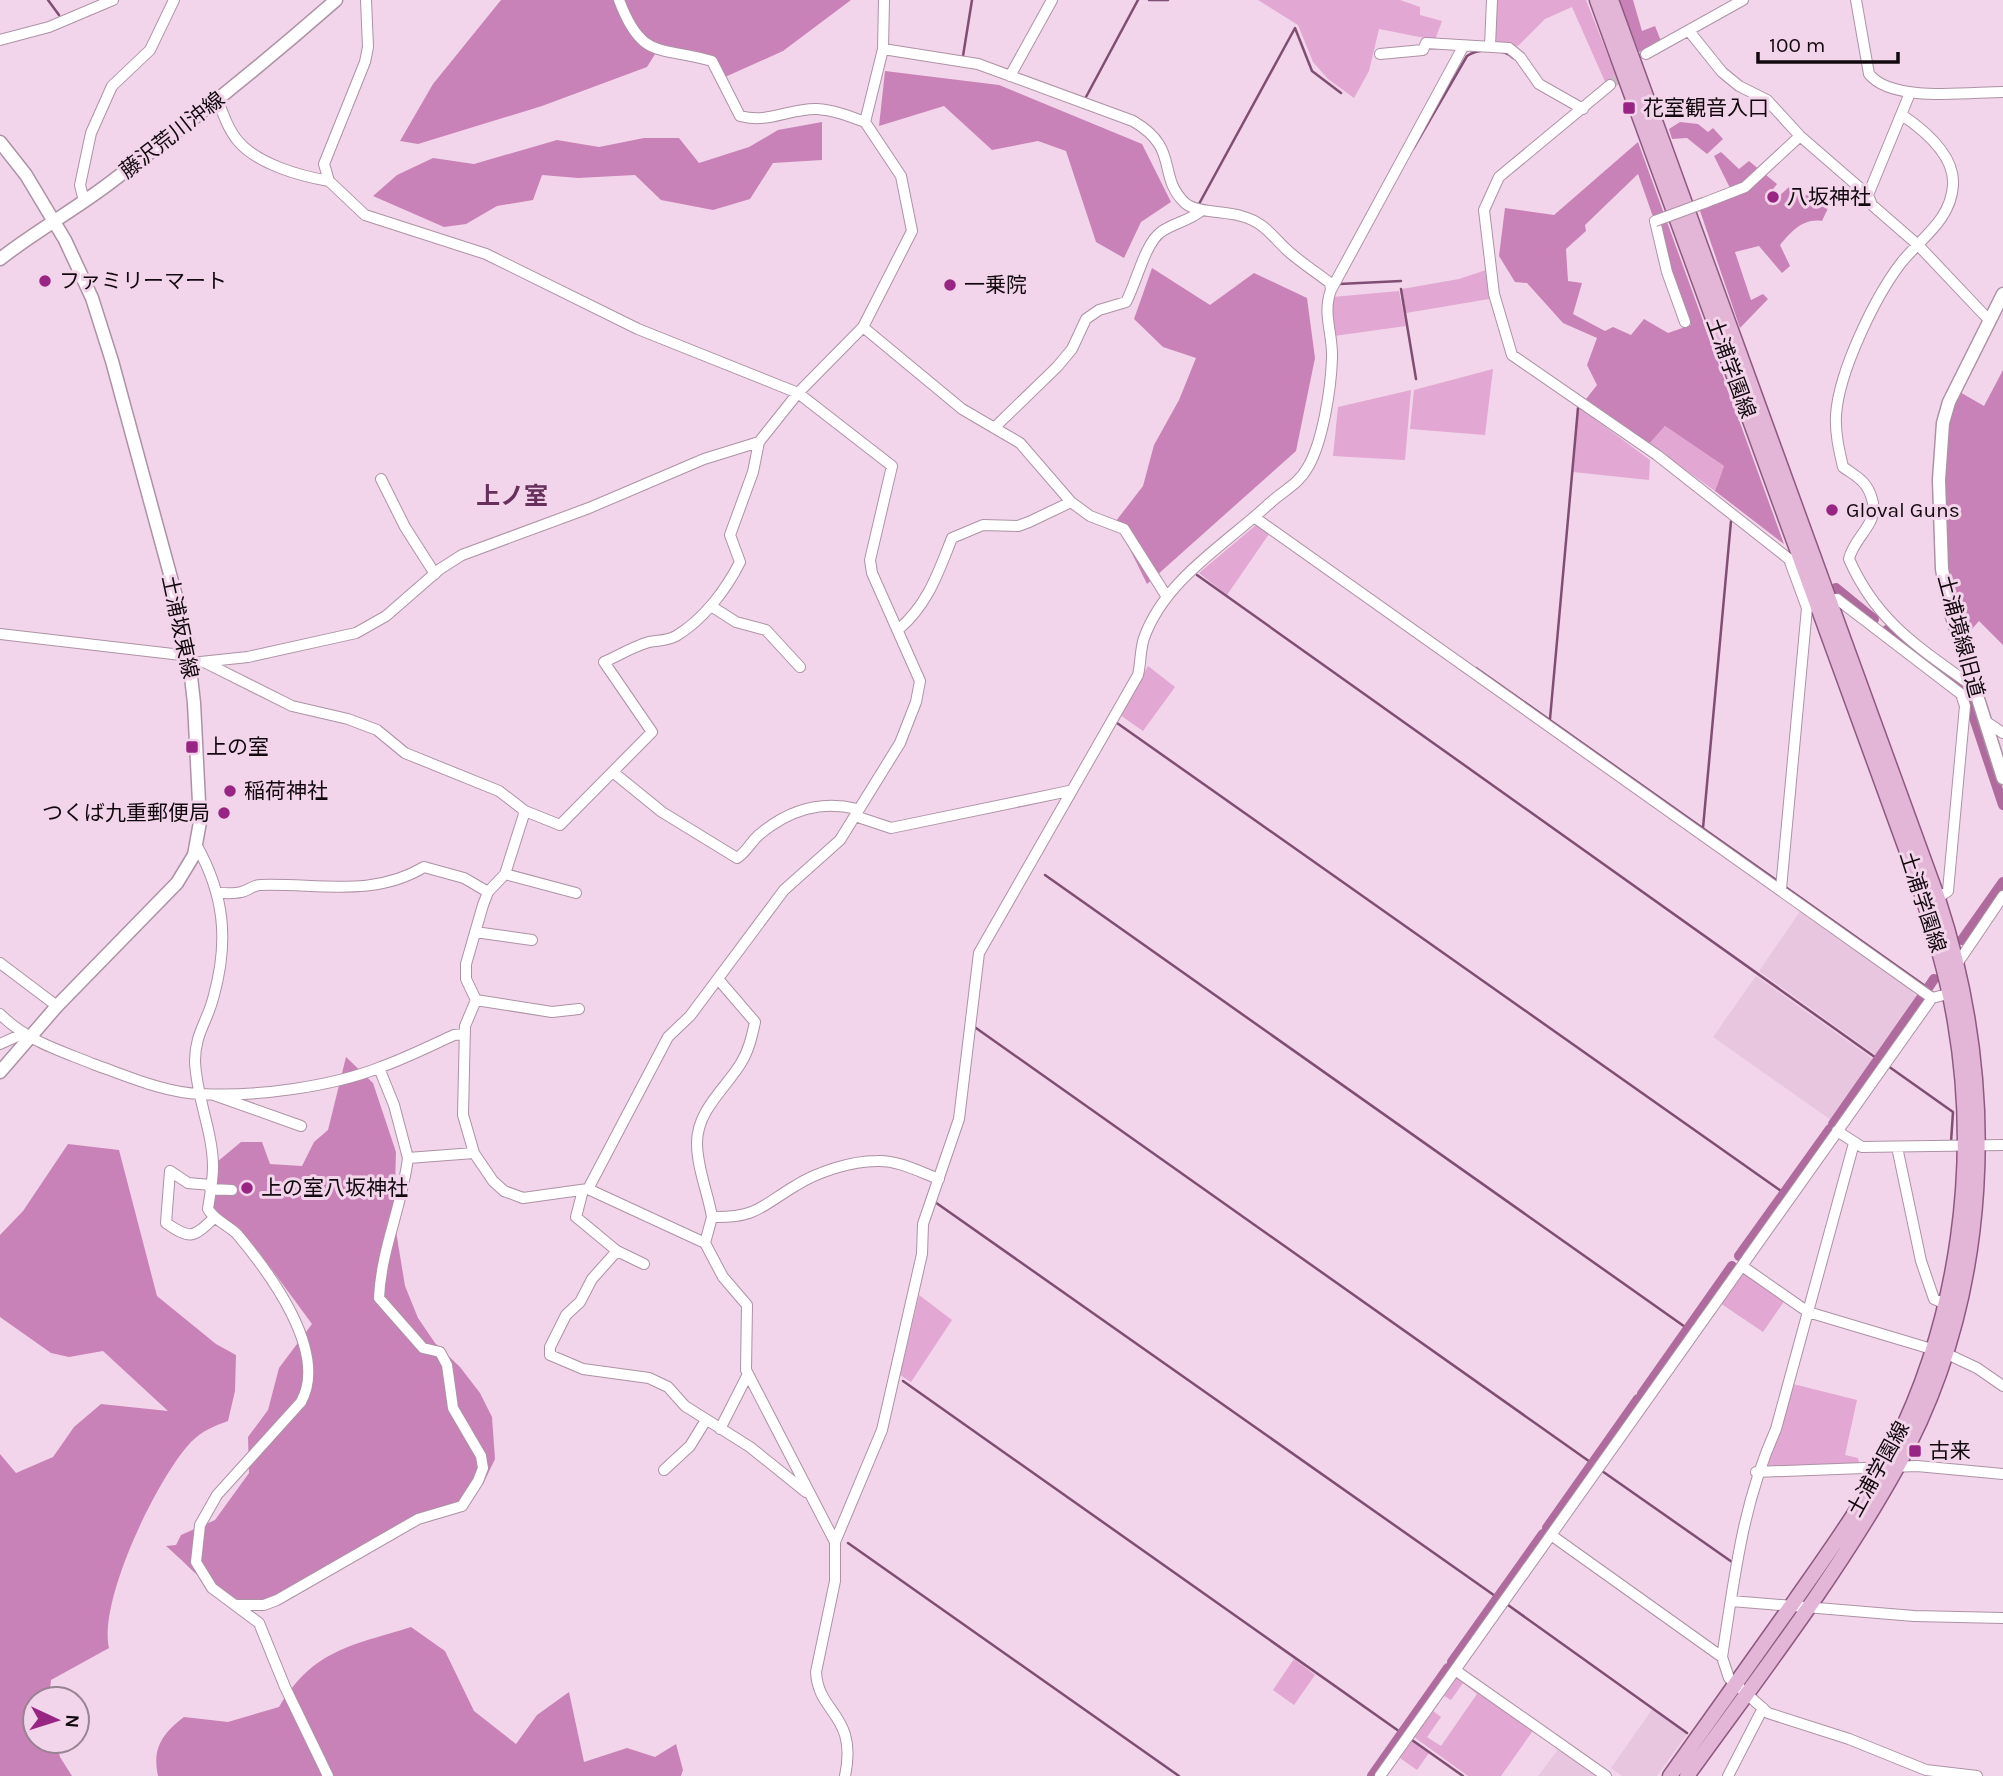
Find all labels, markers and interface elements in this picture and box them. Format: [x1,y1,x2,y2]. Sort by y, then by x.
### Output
scale bar [1758,21,1898,65]
text: 100 m [1769,33,1826,57]
street label: 藤沢荒川沖線 [115,87,229,183]
place label: 花室観音入口 [1643,96,1769,120]
marker: 花室観音入口 [1621,100,1637,116]
place label: 八坂神社 [1787,185,1871,209]
marker: 八坂神社 [1765,189,1781,205]
place label: ファミリーマート [59,269,227,293]
marker: ファミリーマート [37,273,53,289]
place label: 一乗院 [964,273,1027,297]
marker: 一乗院 [942,277,958,293]
street label: 土浦学園線 [1702,315,1760,421]
district label: 上ノ室 [476,482,548,510]
place label: Gloval Guns [1846,498,1960,522]
marker: Gloval Guns [1824,502,1840,518]
street label: 土浦境線旧道 [1933,572,1989,700]
street label: 土浦坂東線 [157,573,203,681]
place label: 上の室 [206,735,269,759]
marker: 上の室 [184,739,200,755]
place label: 稲荷神社 [244,779,328,803]
marker: 稲荷神社 [222,783,238,799]
place label: つくば九重郵便局 [42,801,210,825]
marker: つくば九重郵便局 [216,805,232,821]
street label: 土浦学園線 [1895,848,1951,956]
place label: 上の室八坂神社 [261,1176,408,1200]
marker: 上の室八坂神社 [239,1180,255,1196]
street label: 土浦学園線 [1842,1417,1914,1521]
place label: 古来 [1929,1439,1971,1463]
marker: 古来 [1907,1443,1923,1459]
north arrow [21,1685,91,1755]
text: N [61,1714,83,1729]

